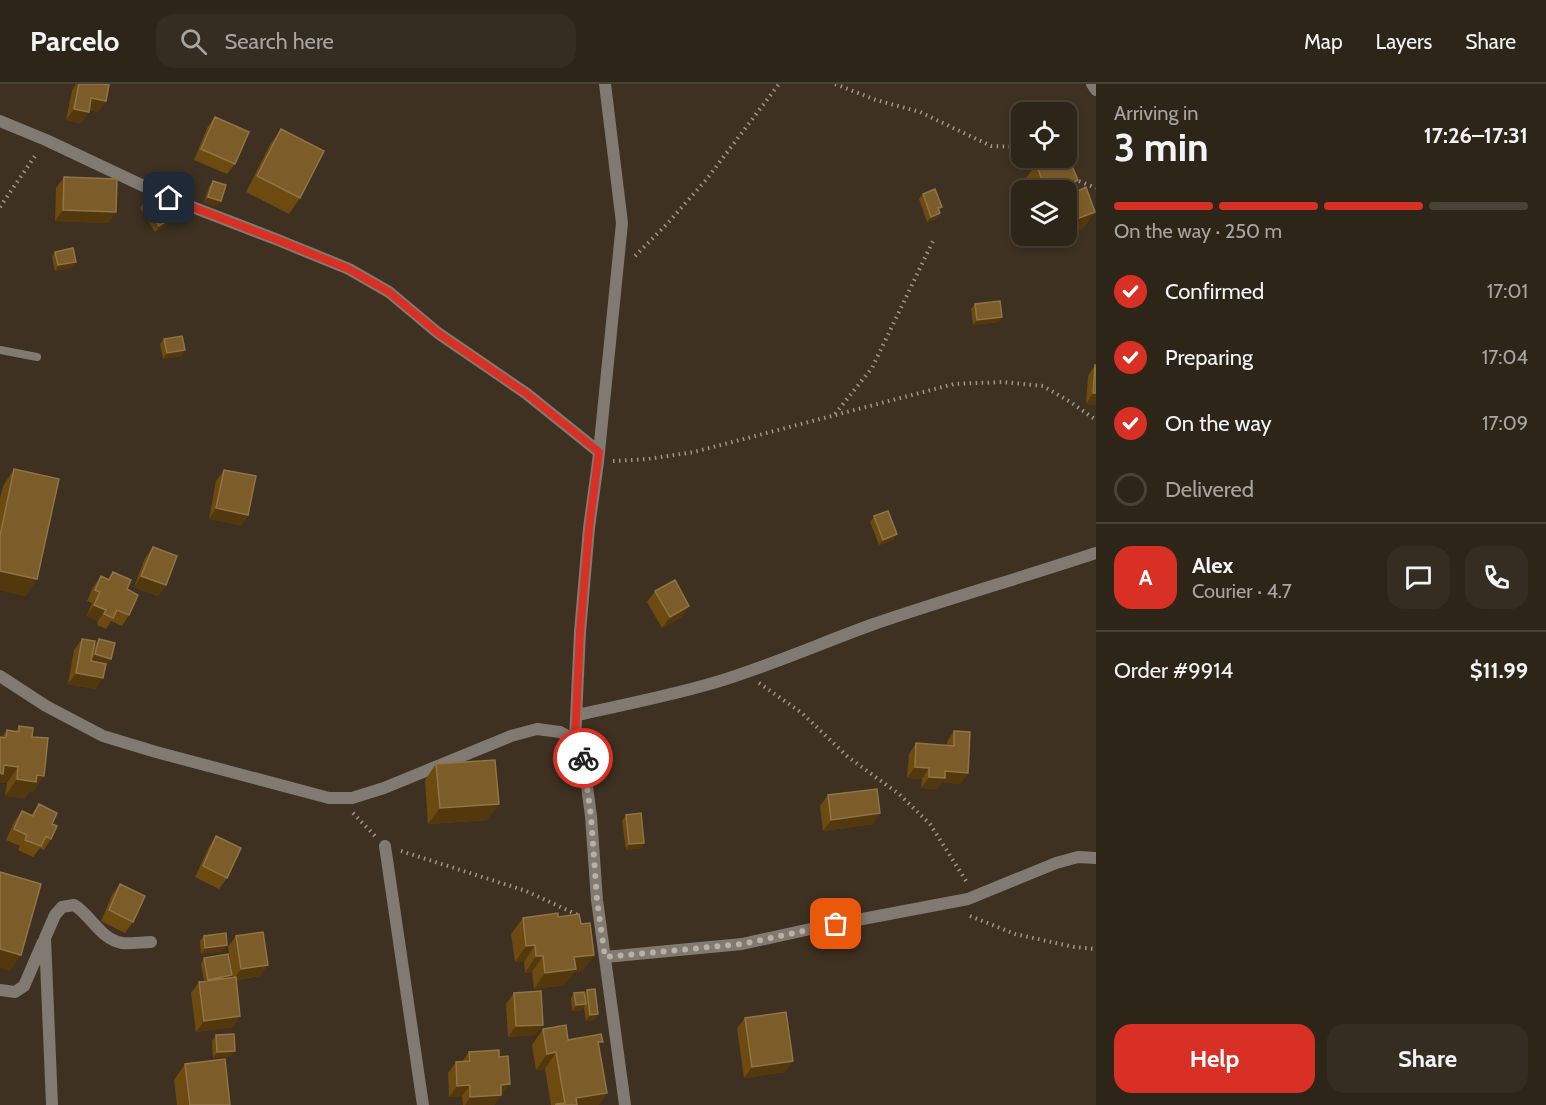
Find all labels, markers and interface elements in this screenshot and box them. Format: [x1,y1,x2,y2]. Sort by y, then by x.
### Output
search box [156,14,576,68]
text: Parcelo [30,24,120,58]
icon: search [177,25,210,58]
text: Search here [225,28,334,55]
text: Map [1304,29,1343,54]
text: Layers [1376,29,1432,54]
text: Share [1465,29,1516,54]
text: Arriving in [1114,101,1198,125]
map controls [1011,102,1077,246]
button: locate [1011,102,1077,168]
text: 17:26–17:31 [1424,122,1528,149]
text: 3 min [1114,123,1209,171]
pin [143,172,194,223]
button: layers [1011,180,1077,246]
icon: home [152,181,185,214]
text: On the way · 250 m [1114,219,1282,243]
icon: check [1114,275,1147,308]
text: Confirmed [1165,278,1264,305]
text: 17:01 [1487,279,1528,303]
icon: check [1114,341,1147,374]
text: Preparing [1165,344,1253,371]
text: 17:04 [1482,345,1528,369]
icon: check [1114,407,1147,440]
text: On the way [1165,410,1272,437]
text: 17:09 [1482,411,1528,435]
text: Delivered [1165,476,1254,503]
button: chat [1387,546,1450,609]
button: phone [1465,546,1528,609]
text: Alex [1192,552,1233,579]
text: A [1139,564,1152,591]
text: Courier · 4.7 [1192,579,1292,603]
text: Order #9914 [1114,657,1233,684]
text: $11.99 [1470,657,1528,684]
courier [553,728,613,788]
icon: bike [567,742,600,775]
pin [810,898,861,949]
icon: bag [819,907,852,940]
button: Help [1114,1024,1315,1093]
button: Share [1327,1024,1528,1093]

